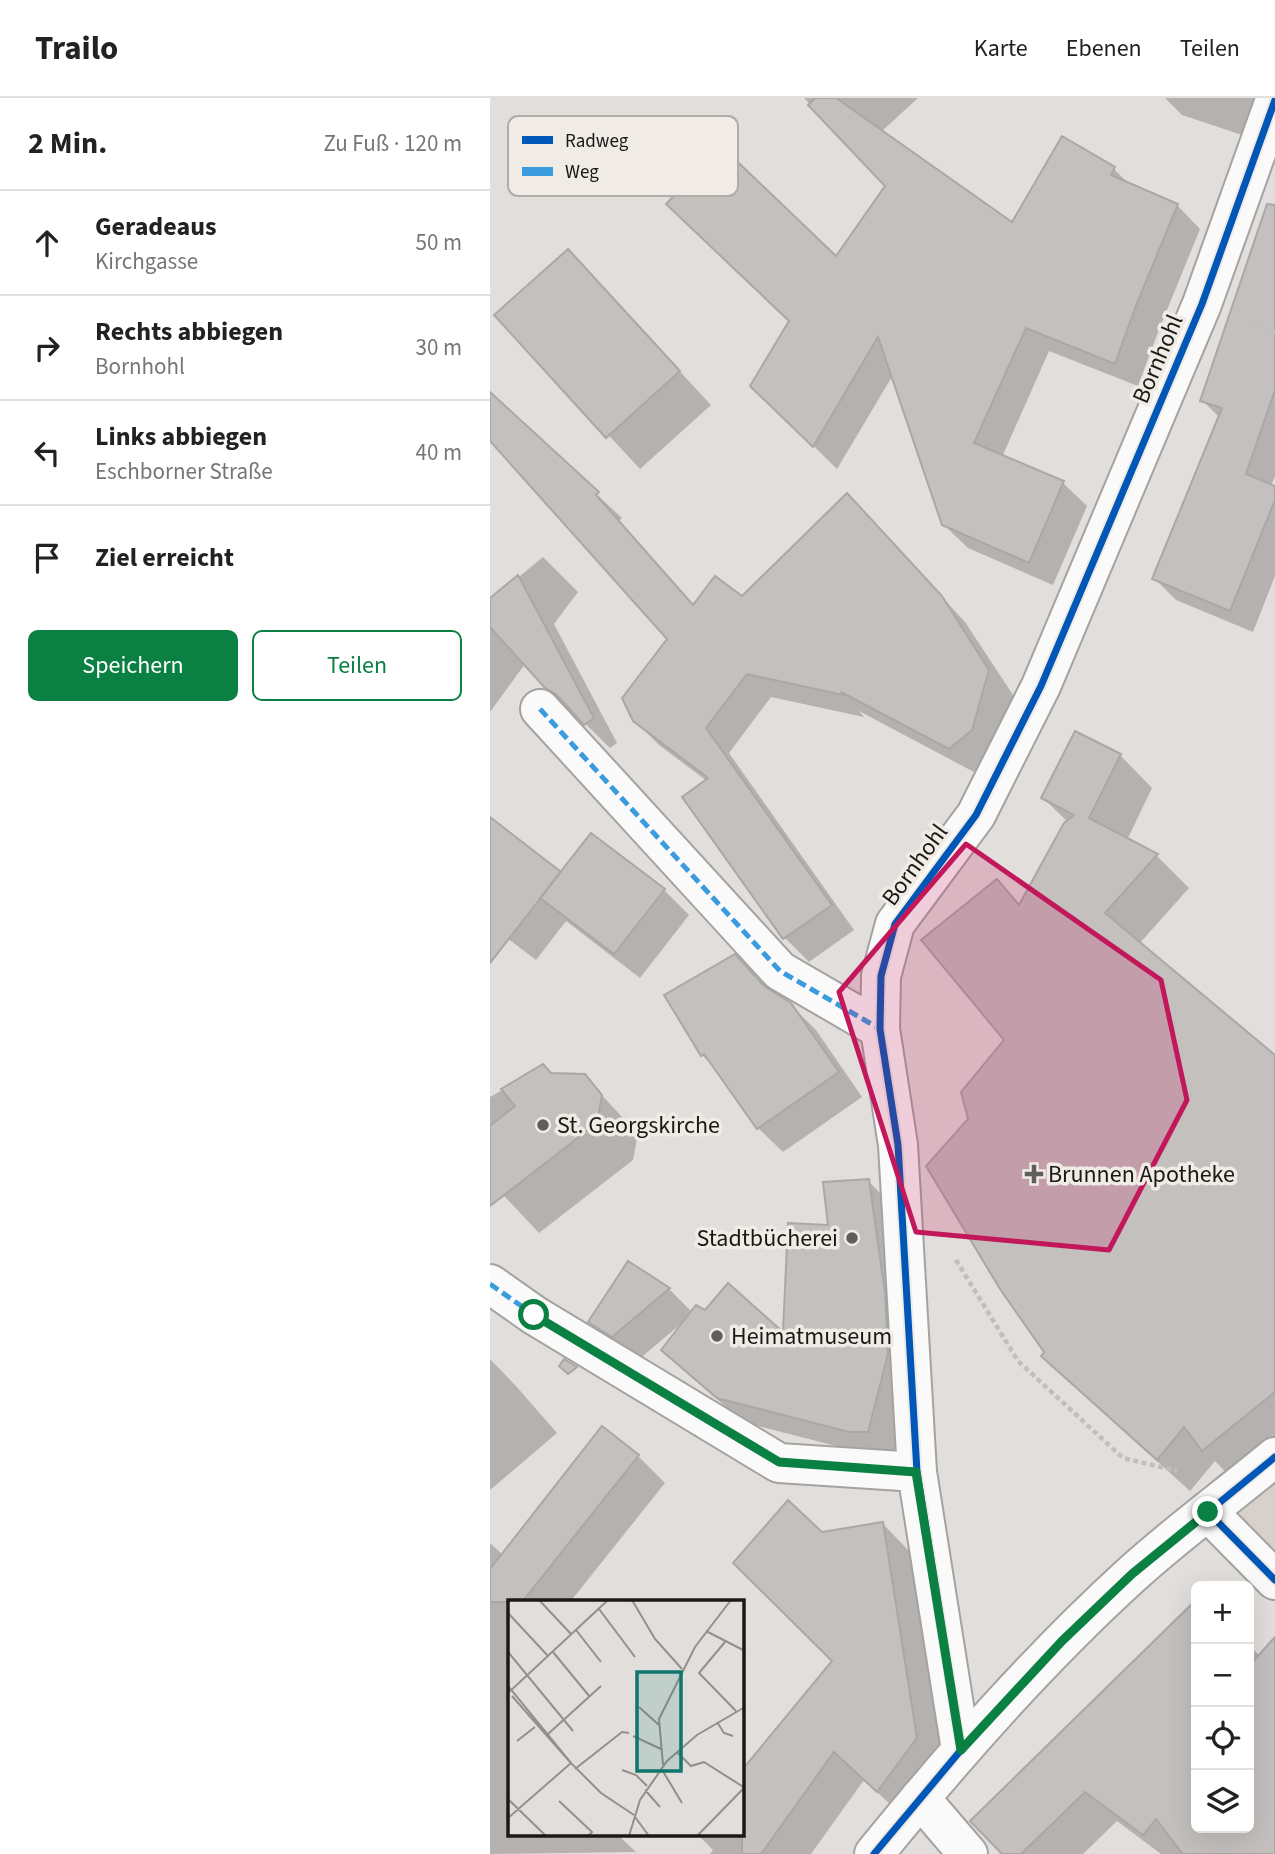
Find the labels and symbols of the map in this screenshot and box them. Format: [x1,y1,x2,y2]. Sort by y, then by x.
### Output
legend [508,116,738,196]
text: Radweg [565,128,629,155]
text: Weg [565,159,599,186]
street label: Bornhohl [1124,309,1192,409]
street label: Bornhohl [873,817,957,913]
place label: St. Georgskirche [557,1108,720,1143]
marker: St. Georgskirche [535,1117,551,1133]
place label: Brunnen Apotheke [1048,1157,1235,1192]
marker: Brunnen Apotheke [1026,1166,1042,1182]
place label: Stadtbücherei [696,1221,838,1256]
marker: Stadtbücherei [844,1230,860,1246]
route start [518,1299,549,1330]
place label: Heimatmuseum [731,1319,892,1354]
marker: Heimatmuseum [709,1328,725,1344]
route end [1192,1496,1223,1527]
inset map [508,1600,744,1836]

